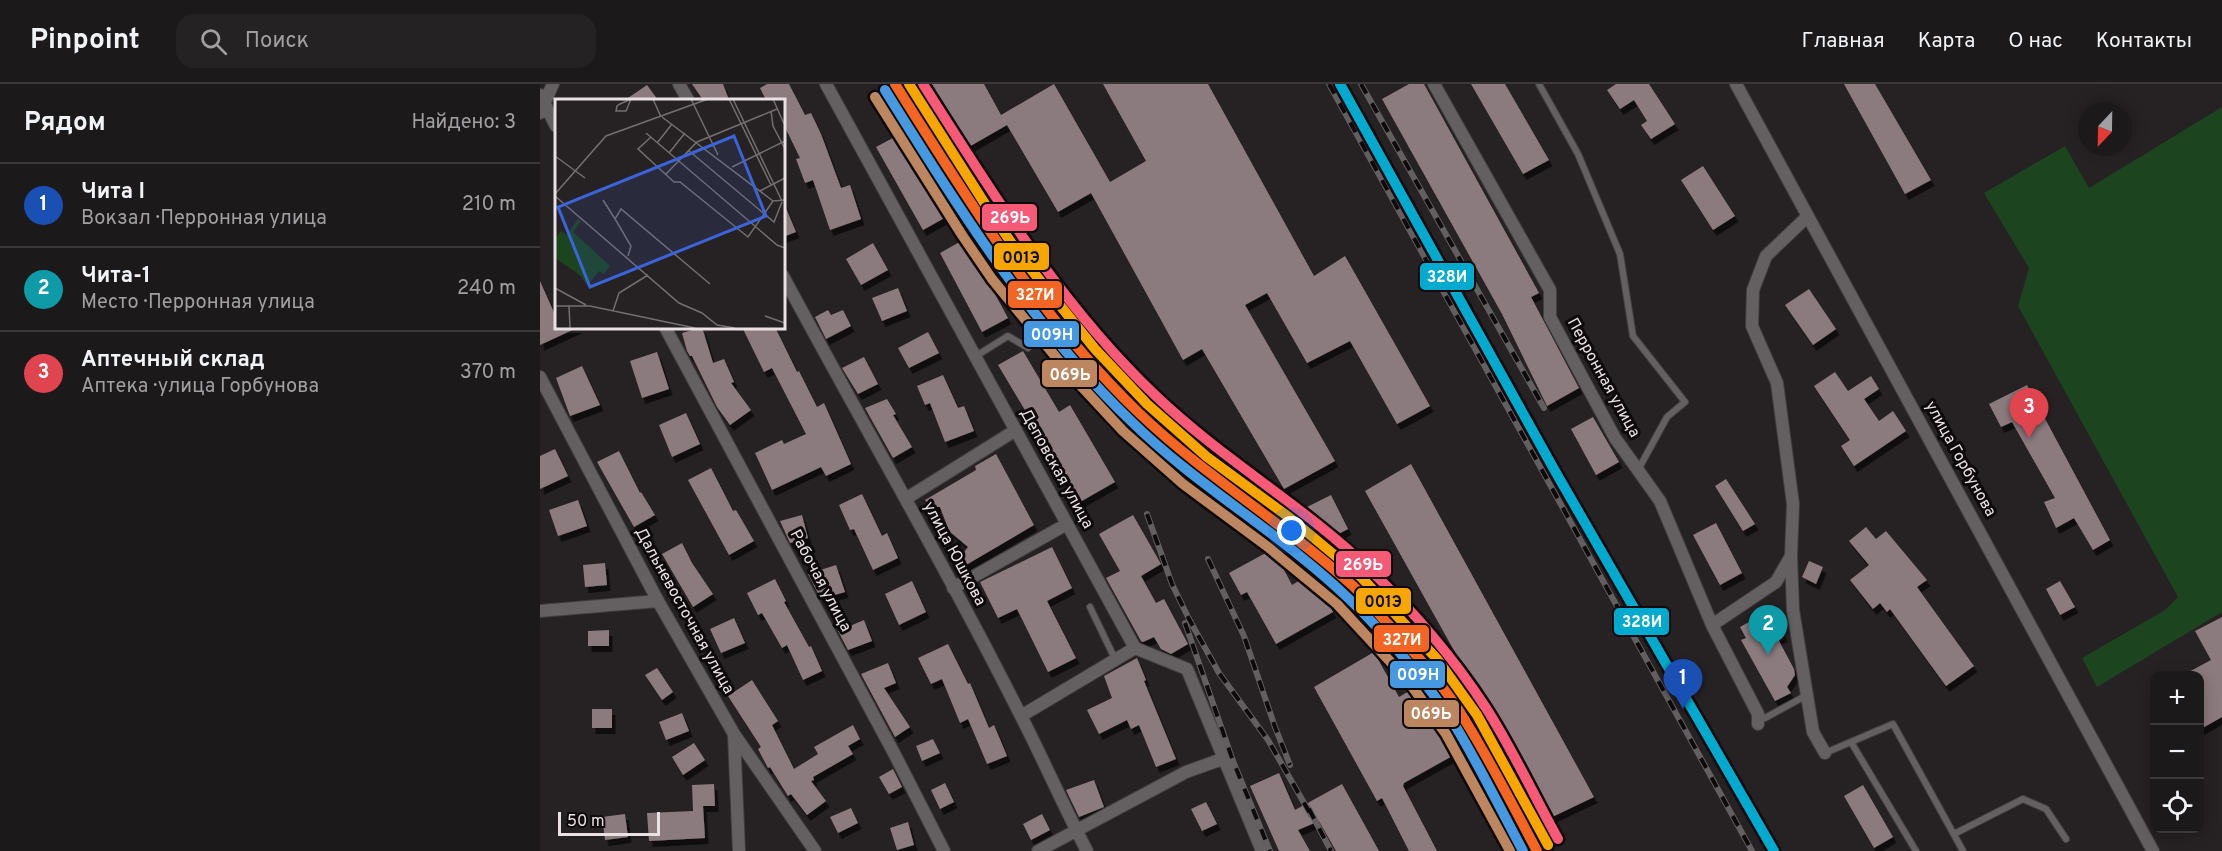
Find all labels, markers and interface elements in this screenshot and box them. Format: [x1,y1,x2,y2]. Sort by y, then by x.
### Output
search box [176,14,596,68]
text: Pinpoint [30,23,140,59]
icon: search [197,25,230,58]
text: Поиск [245,28,309,55]
text: Главная [1801,28,1885,55]
text: Карта [1918,28,1975,55]
text: О нас [2008,28,2063,55]
text: Контакты [2096,28,2192,55]
inset map [555,99,784,328]
north arrow [2078,102,2132,156]
text: Рядом [24,107,106,140]
text: Найдено: 3 [412,110,516,136]
text: Чита I [81,179,145,206]
text: 1 [40,192,48,218]
text: 210 m [462,192,516,218]
line badge: 269Ь [981,203,1038,232]
text: Вокзал · Перронная улица [81,206,327,232]
text: 269Ь [990,209,1030,229]
line badge: 001Э [993,242,1050,271]
text: 001Э [1002,249,1040,269]
line badge: 328И [1419,262,1475,291]
text: Чита-1 [81,263,151,290]
text: 328И [1427,268,1467,288]
text: 2 [37,276,50,302]
text: 240 m [457,276,516,302]
line badge: 327И [1007,280,1063,309]
text: 327И [1016,286,1054,306]
text: Место · Перронная улица [81,290,315,316]
street label: Перронная улица [1562,315,1644,441]
line badge: 009Н [1023,320,1080,348]
text: 009Н [1031,326,1073,346]
text: Аптечный склад [81,347,265,374]
line badge: 069Ь [1041,359,1098,388]
text: 3 [38,360,50,386]
text: 370 m [460,360,516,386]
text: 069Ь [1049,366,1091,386]
text: Аптека · улица Горбунова [81,374,319,400]
pin: 3 [2010,388,2048,438]
street label: улица Горбунова [1920,398,2000,520]
street label: Деповская улица [1015,405,1097,533]
street label: улица Юшкова [918,498,990,610]
your location [1277,516,1306,545]
street label: Дальневосточная улица [630,524,738,698]
street label: Рабочая улица [785,526,855,636]
line badge: 269Ь [1335,550,1392,578]
text: 269Ь [1343,556,1383,576]
line badge: 001Э [1355,587,1412,615]
text: 001Э [1364,593,1402,613]
pin: 2 [1748,606,1788,655]
line badge: 328И [1613,607,1670,636]
text: 328И [1622,613,1662,633]
line badge: 327И [1373,624,1430,653]
text: 327И [1383,631,1421,651]
line badge: 009Н [1389,660,1446,689]
pin: 1 [1664,660,1702,709]
text: 009Н [1397,666,1439,686]
map controls [2150,671,2204,833]
button: + [2150,671,2204,725]
line badge: 069Ь [1403,699,1460,728]
text: 069Ь [1410,705,1452,725]
button: − [2150,725,2204,779]
button: locate [2150,779,2204,833]
scale bar [558,809,660,836]
text: 50 m [567,812,605,832]

